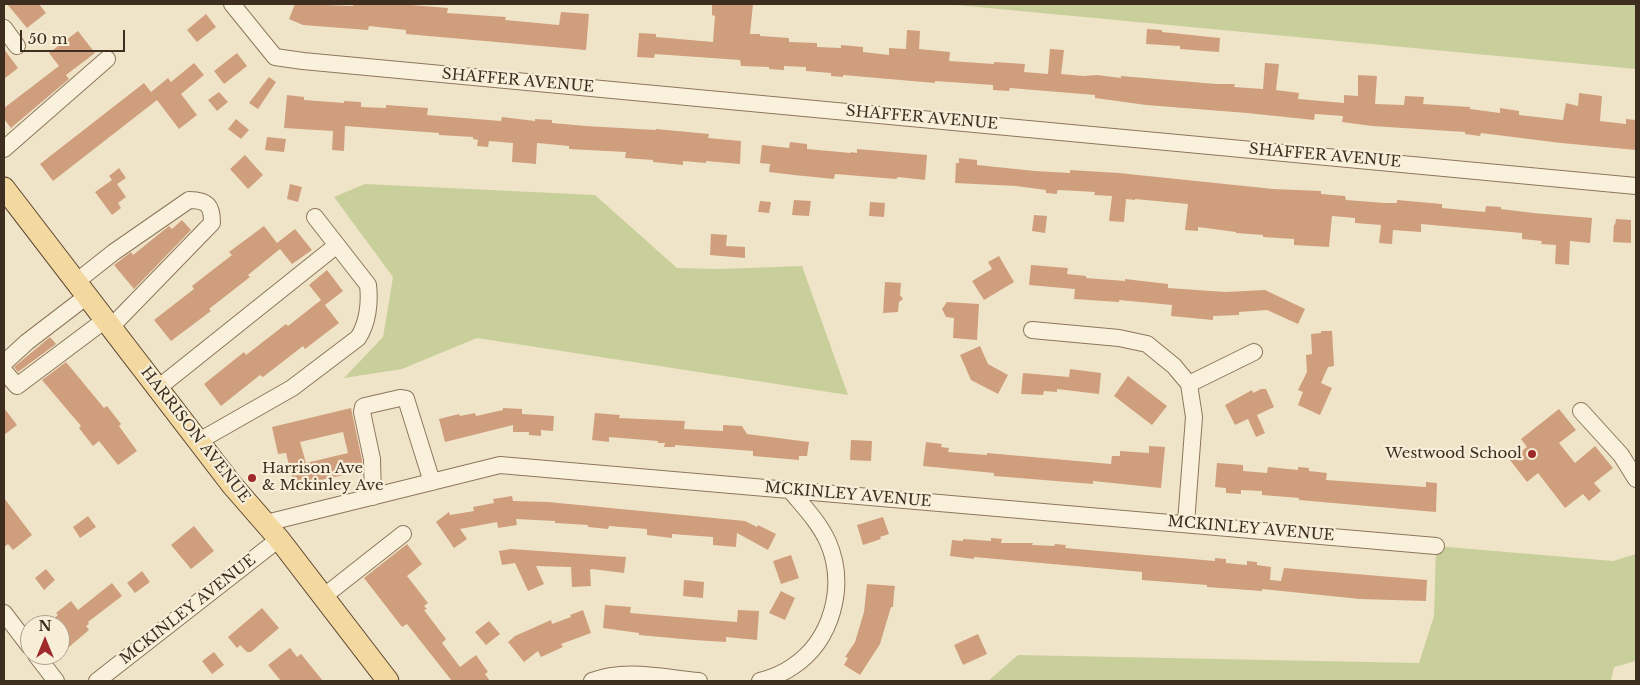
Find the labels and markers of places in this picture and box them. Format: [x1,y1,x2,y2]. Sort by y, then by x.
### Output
place label: Westwood School [1385,445,1522,463]
marker: Westwood School [1526,448,1538,460]
place label: Harrison Ave & Mckinley Ave [262,460,383,495]
marker: Harrison Ave & Mckinley Ave [246,472,258,484]

